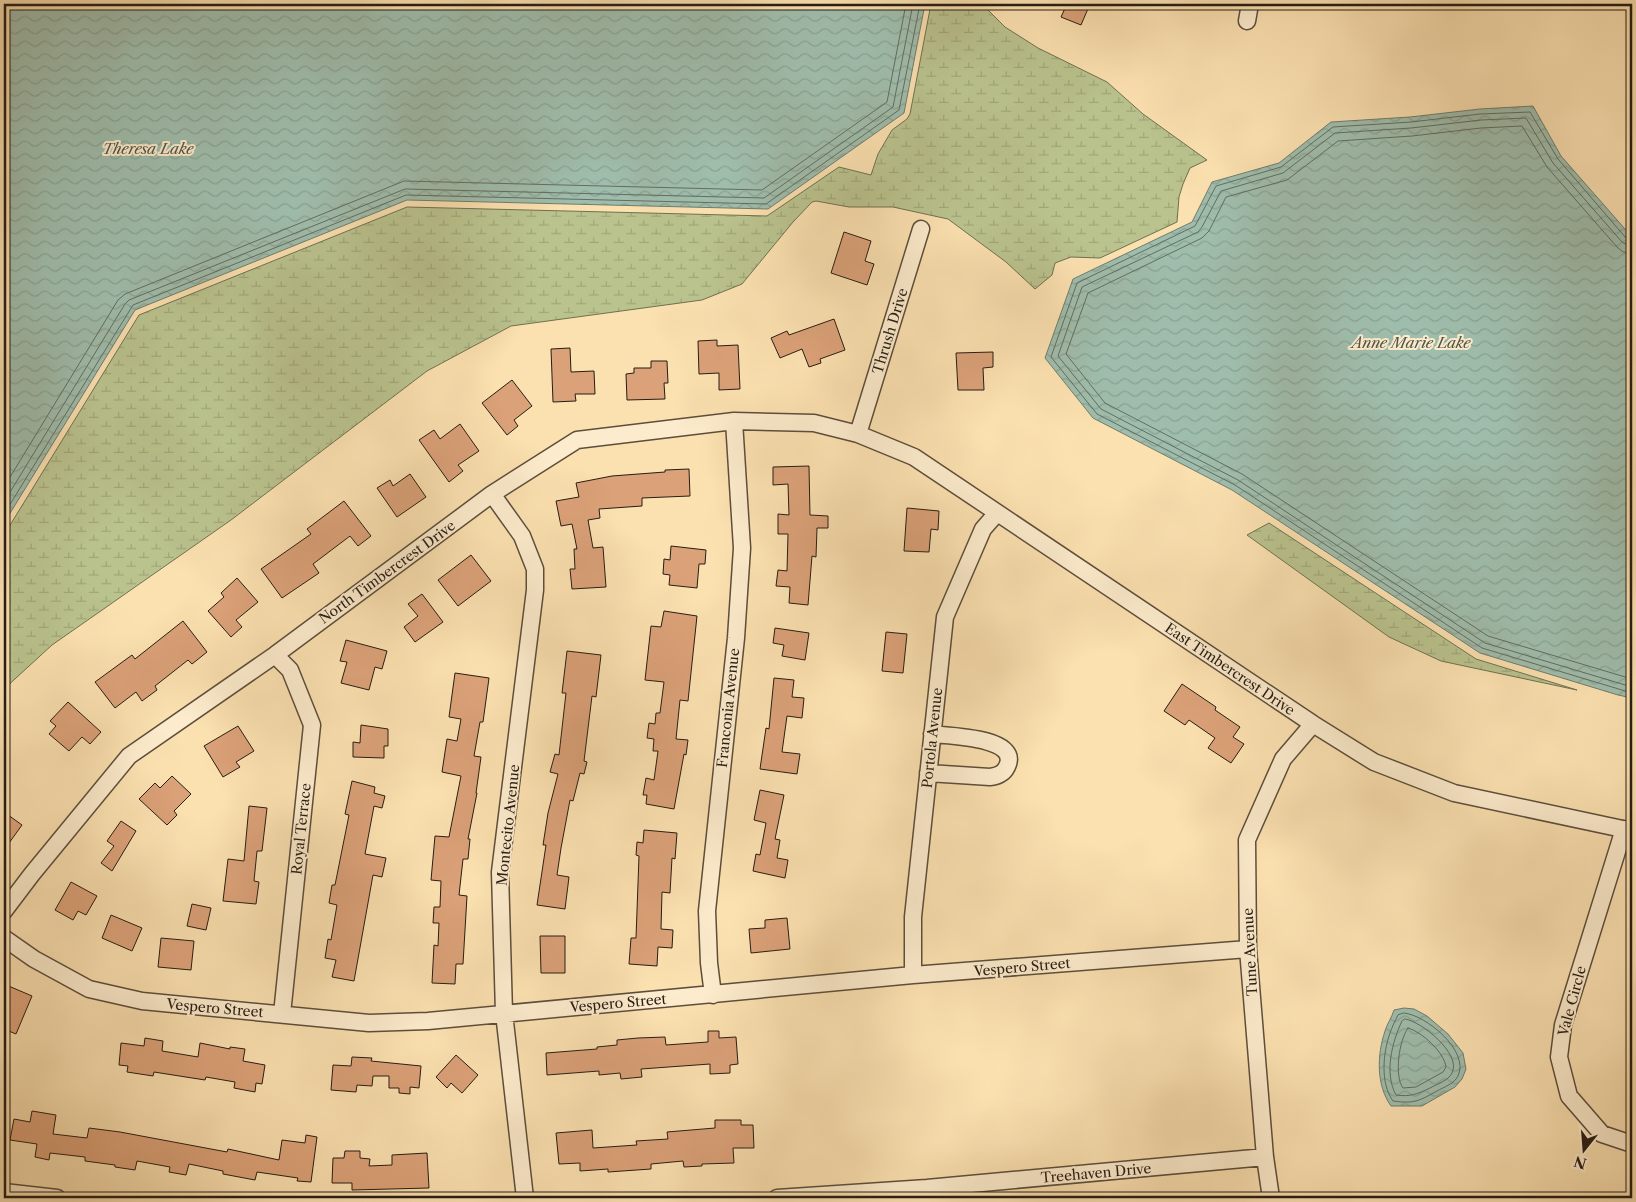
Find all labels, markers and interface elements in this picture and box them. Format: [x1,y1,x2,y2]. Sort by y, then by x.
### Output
water label: Theresa Lake [103,139,194,158]
street label: Thrush Drive [868,286,912,376]
water label: Anne Marie Lake [1350,333,1471,352]
street label: North Timbercrest Drive [315,516,459,628]
street label: East Timbercrest Drive [1162,619,1299,719]
street label: Franconia Avenue [713,647,743,769]
street label: Portola Avenue [918,687,946,789]
street label: Montecito Avenue [493,763,523,887]
street label: Royal Terrace [287,782,315,876]
street label: Tune Avenue [1239,907,1261,996]
street label: Vespero Street [972,954,1071,980]
street label: Vale Circle [1554,964,1590,1039]
street label: Vespero Street [568,990,667,1016]
street label: Vespero Street [165,995,264,1021]
north arrow [1558,1124,1608,1174]
text: N [1572,1152,1589,1173]
street label: Treehaven Drive [1040,1159,1152,1187]

